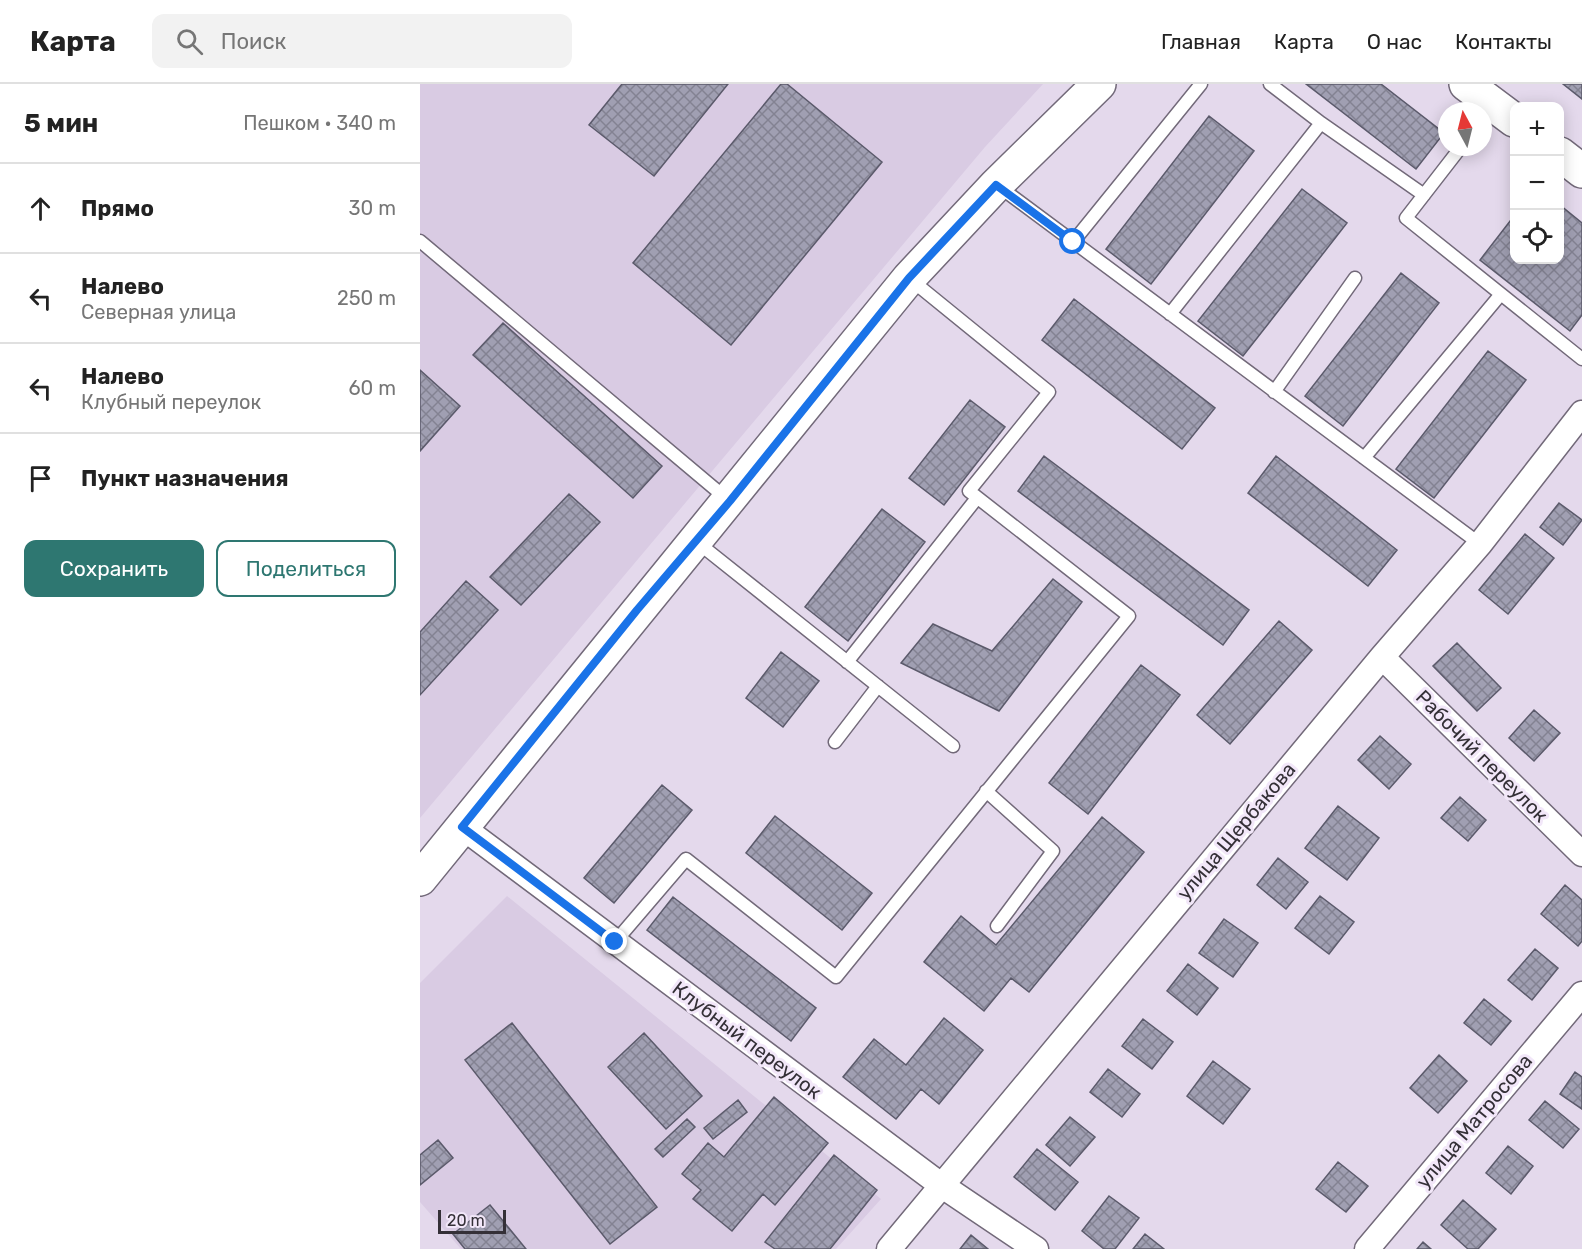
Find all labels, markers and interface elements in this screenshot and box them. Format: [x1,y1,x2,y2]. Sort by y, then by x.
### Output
search box [152,14,572,68]
text: Карта [30,25,116,58]
icon: search [173,25,206,58]
text: Поиск [221,28,286,55]
text: Главная [1161,29,1241,54]
text: Карта [1274,29,1334,54]
text: О нас [1367,29,1422,54]
text: Контакты [1455,29,1552,54]
north arrow [1438,102,1492,156]
map controls [1510,102,1564,264]
button: + [1510,102,1564,156]
text: 5 мин [24,108,98,139]
text: Пешком · 340 m [243,111,396,135]
button: − [1510,156,1564,210]
icon: ahead [24,192,57,225]
text: Прямо [81,195,154,222]
text: 30 m [349,196,396,220]
button: locate [1510,210,1564,264]
route start [1059,228,1085,254]
text: Налево [81,273,164,300]
icon: left [24,282,57,315]
text: 250 m [337,286,396,310]
text: Северная улица [81,300,236,324]
text: Налево [81,363,164,390]
icon: left [24,372,57,405]
text: 60 m [349,376,396,400]
text: Клубный переулок [81,390,261,414]
icon: arrive [24,462,57,495]
text: Пункт назначения [81,465,289,492]
button: Сохранить [24,540,204,597]
button: Поделиться [216,540,396,597]
street label: Рабочий переулок [1411,685,1553,827]
street label: улица Щербакова [1172,758,1300,904]
route end [601,928,627,954]
street label: Клубный переулок [668,976,826,1104]
street label: улица Матросова [1411,1049,1537,1193]
scale bar [438,1207,506,1234]
text: 20 m [447,1211,485,1230]

